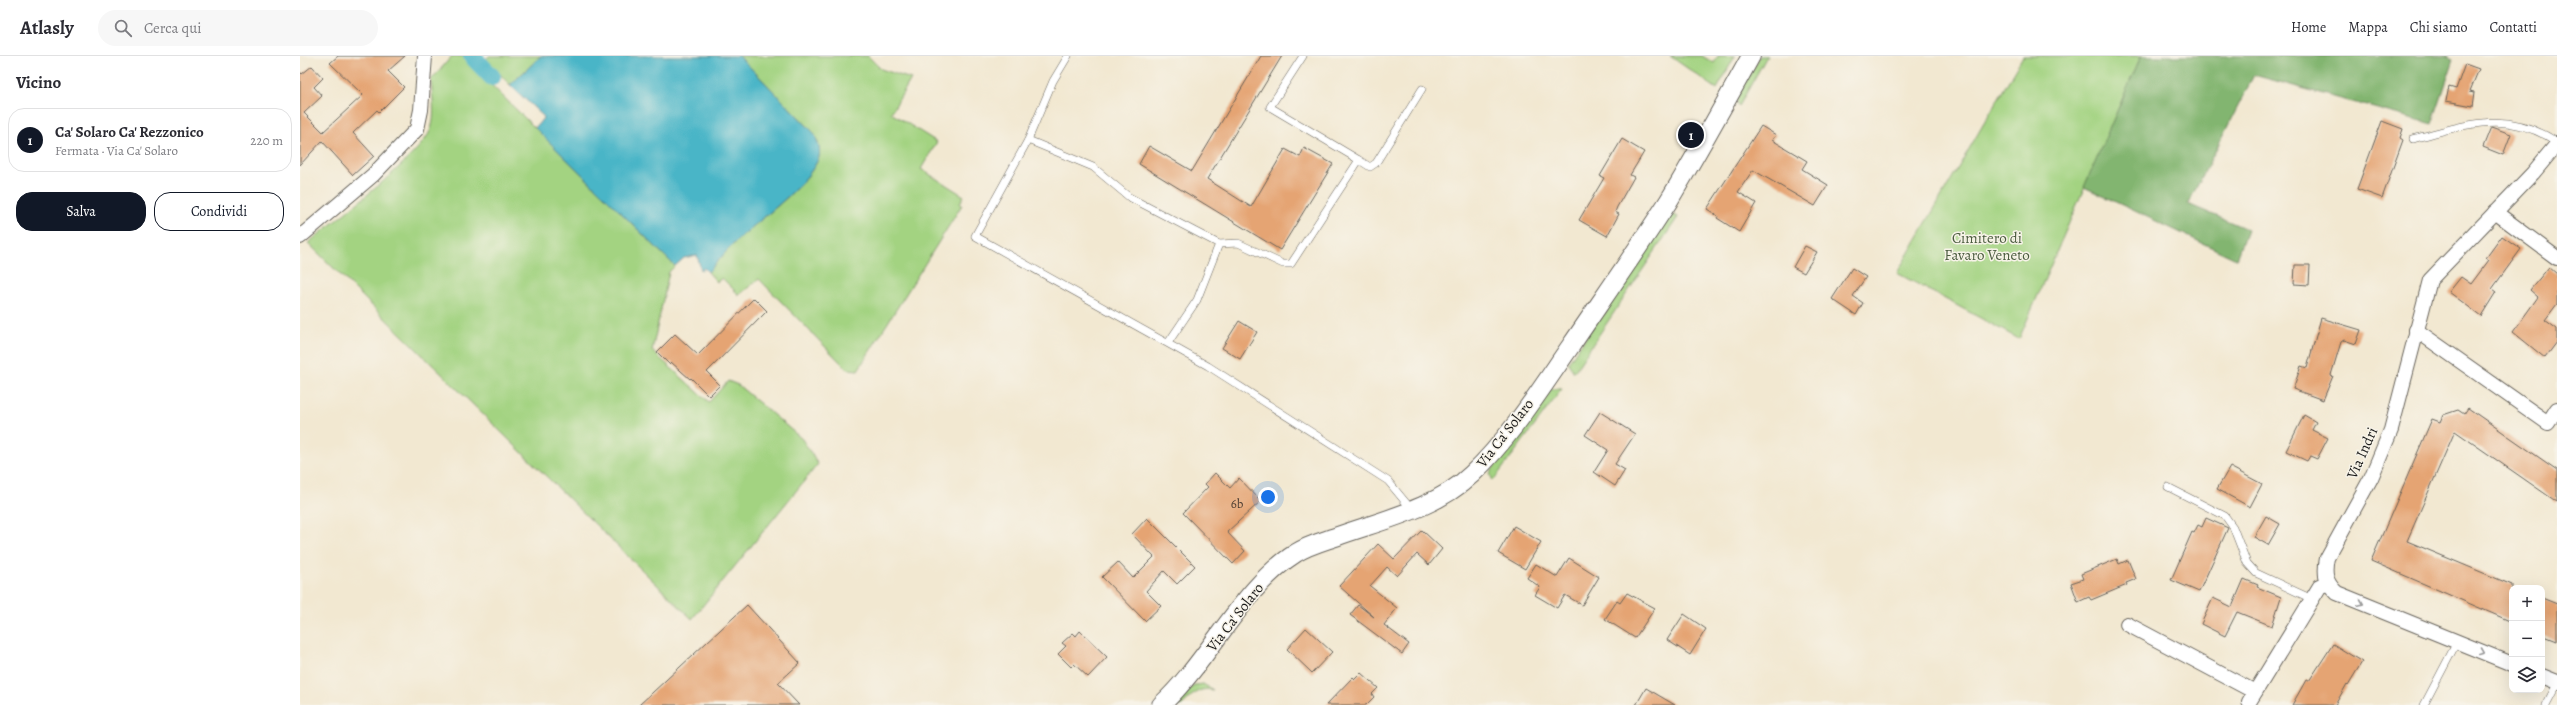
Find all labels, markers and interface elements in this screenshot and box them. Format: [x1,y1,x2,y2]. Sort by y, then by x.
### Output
search box [98,10,378,46]
text: Atlasly [20,15,74,41]
icon: search [112,17,134,39]
text: Cerca qui [144,18,202,38]
text: Home [2291,18,2326,37]
text: Mappa [2348,18,2388,37]
text: Chi siamo [2410,18,2468,37]
text: Contatti [2490,18,2537,37]
text: Vicino [16,71,61,94]
pin: 1 [1678,120,1704,150]
text: Ca' Solaro Ca' Rezzonico [55,122,204,142]
text: 1 [28,132,32,149]
text: 220 m [250,132,283,149]
text: Fermata · Via Ca' Solaro [55,142,178,159]
button: Salva [16,192,146,231]
button: Condividi [154,192,284,231]
park label: Cimitero di Favaro Veneto [1944,228,2030,265]
street label: Via Ca' Solaro [1471,395,1538,472]
street label: Via Indri [2341,424,2382,483]
your location [1258,487,1278,507]
house number: 6b [1231,495,1244,512]
street label: Via Ca' Solaro [1201,579,1268,656]
map controls [2509,585,2545,693]
button: + [2509,585,2545,621]
one-way arrow [2357,598,2365,606]
button: − [2509,621,2545,657]
one-way arrow [2478,647,2485,655]
button: layers [2509,657,2545,693]

